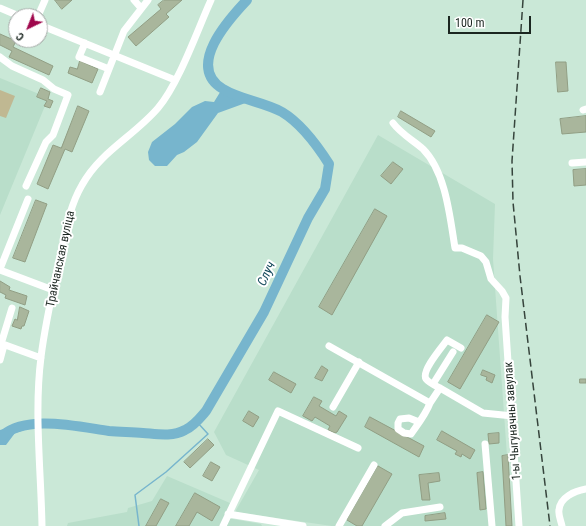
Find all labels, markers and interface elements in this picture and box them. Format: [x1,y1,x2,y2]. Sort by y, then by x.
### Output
north arrow [8,8,48,48]
scale bar [450,8,533,34]
text: 100 m [455,16,485,30]
text: С [13,30,27,43]
street label: Трайчанская вуліца [44,209,78,309]
water label: Случ [255,259,279,289]
street label: 1-ы Чыгуначны завулак [502,361,524,481]

